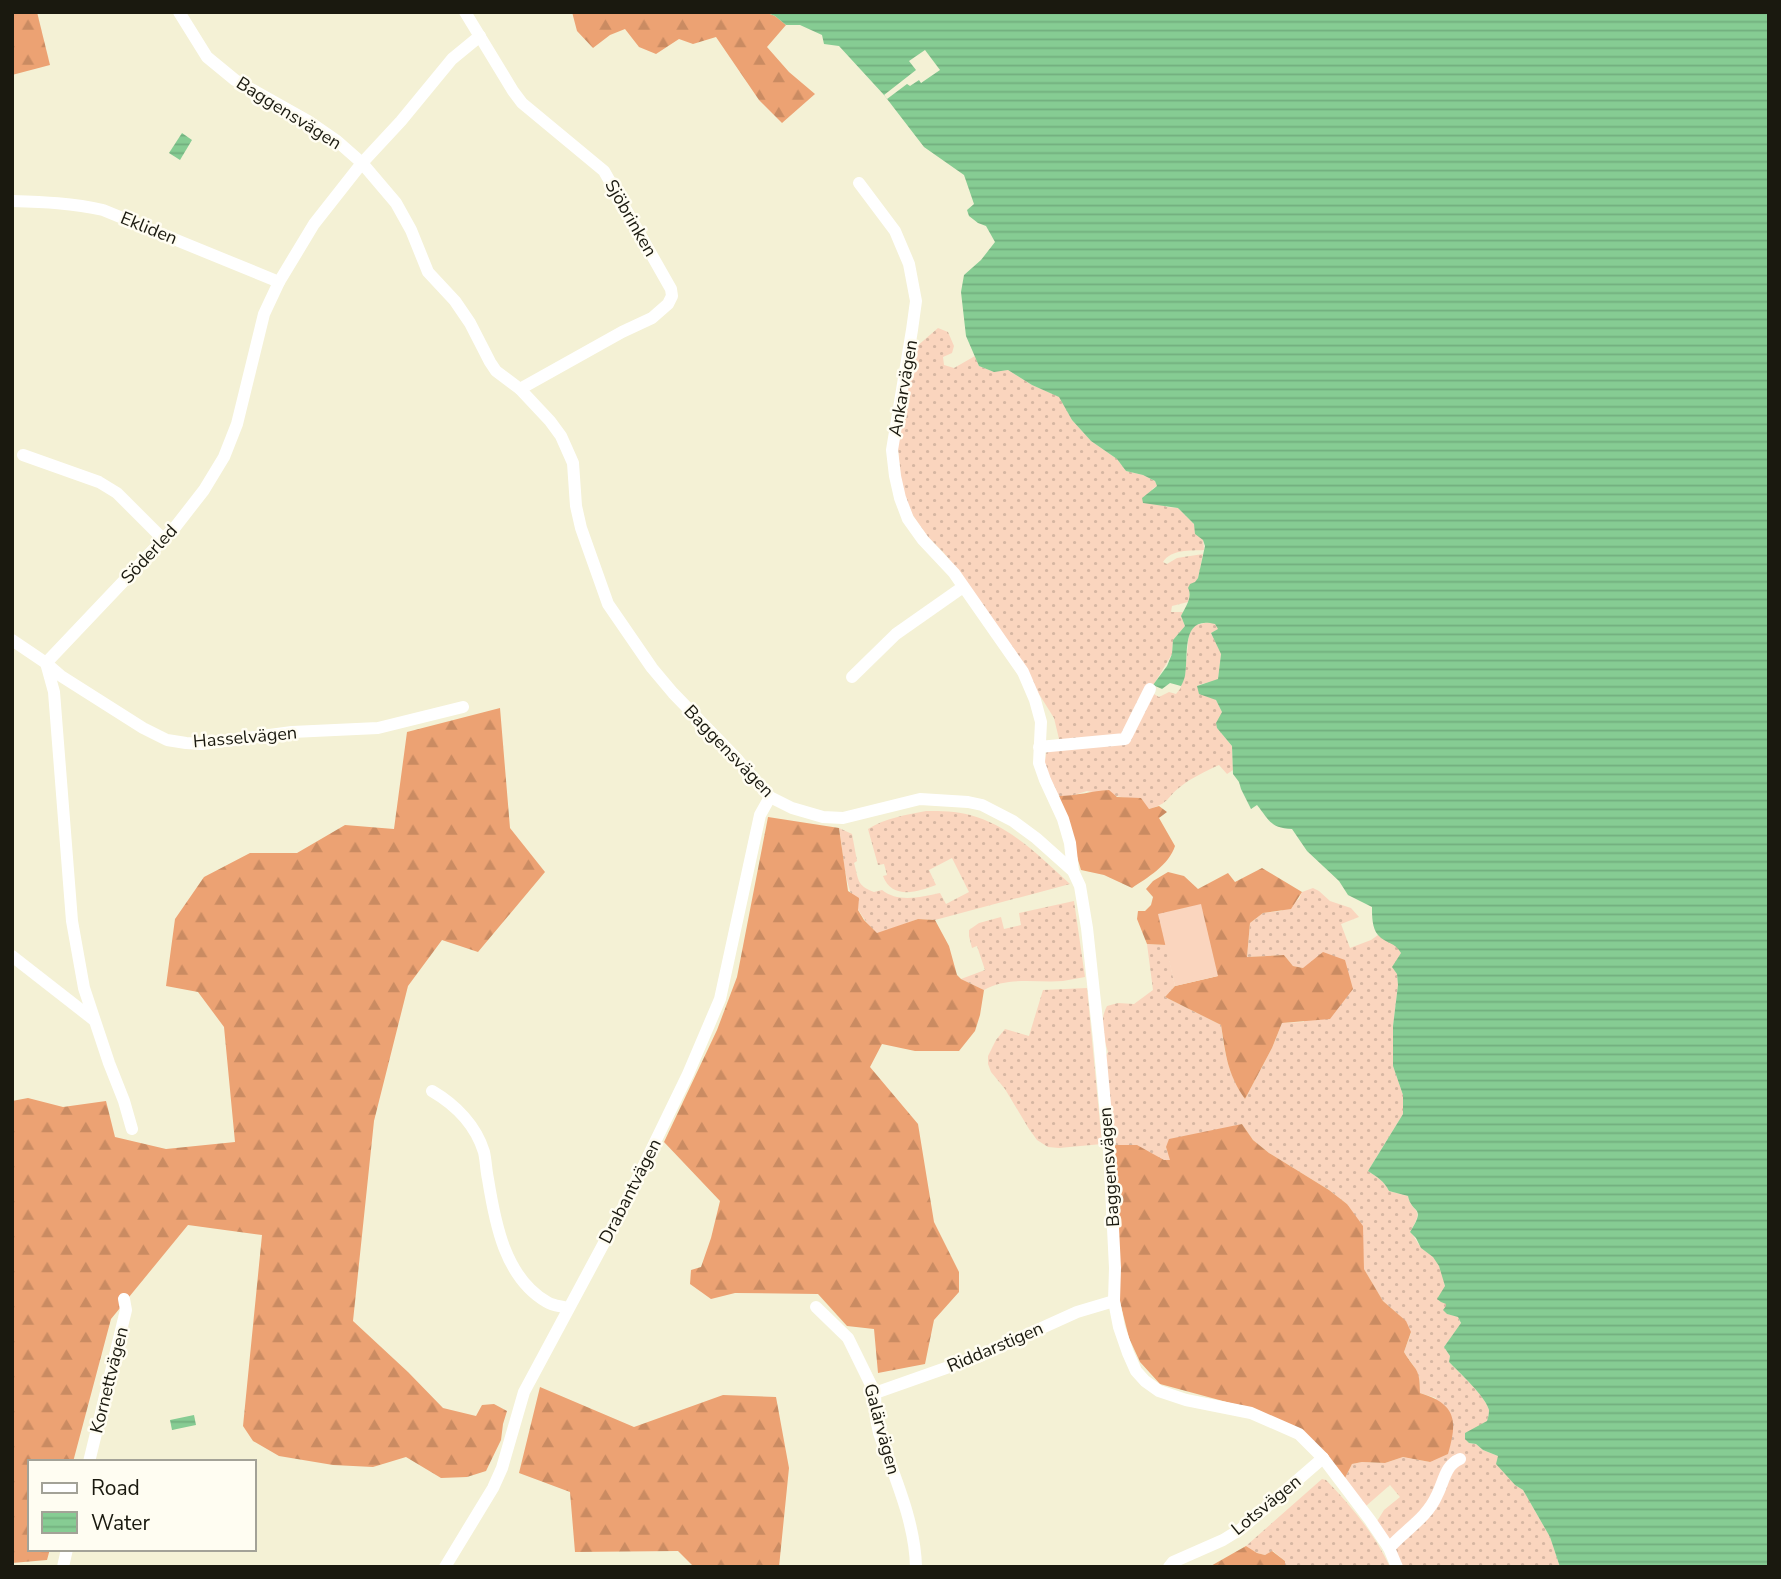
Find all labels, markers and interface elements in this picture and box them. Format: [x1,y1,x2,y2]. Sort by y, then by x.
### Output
street label: Baggensvägen [232,71,346,155]
street label: Sjöbrinken [599,175,663,261]
street label: Ekliden [117,206,181,250]
street label: Ankarvägen [883,338,923,438]
street label: Söderled [115,519,183,589]
street label: Baggensvägen [679,699,779,803]
street label: Hasselvägen [192,721,298,753]
street label: Baggensvägen [1093,1106,1125,1228]
street label: Drabantvägen [593,1134,667,1248]
street label: Riddarstigen [943,1316,1047,1378]
street label: Kornettvägen [84,1324,134,1436]
street label: Galärvägen [858,1381,906,1477]
legend [28,1460,256,1551]
street label: Lotsvägen [1226,1469,1306,1541]
text: Road [91,1474,140,1502]
text: Water [91,1509,150,1537]

